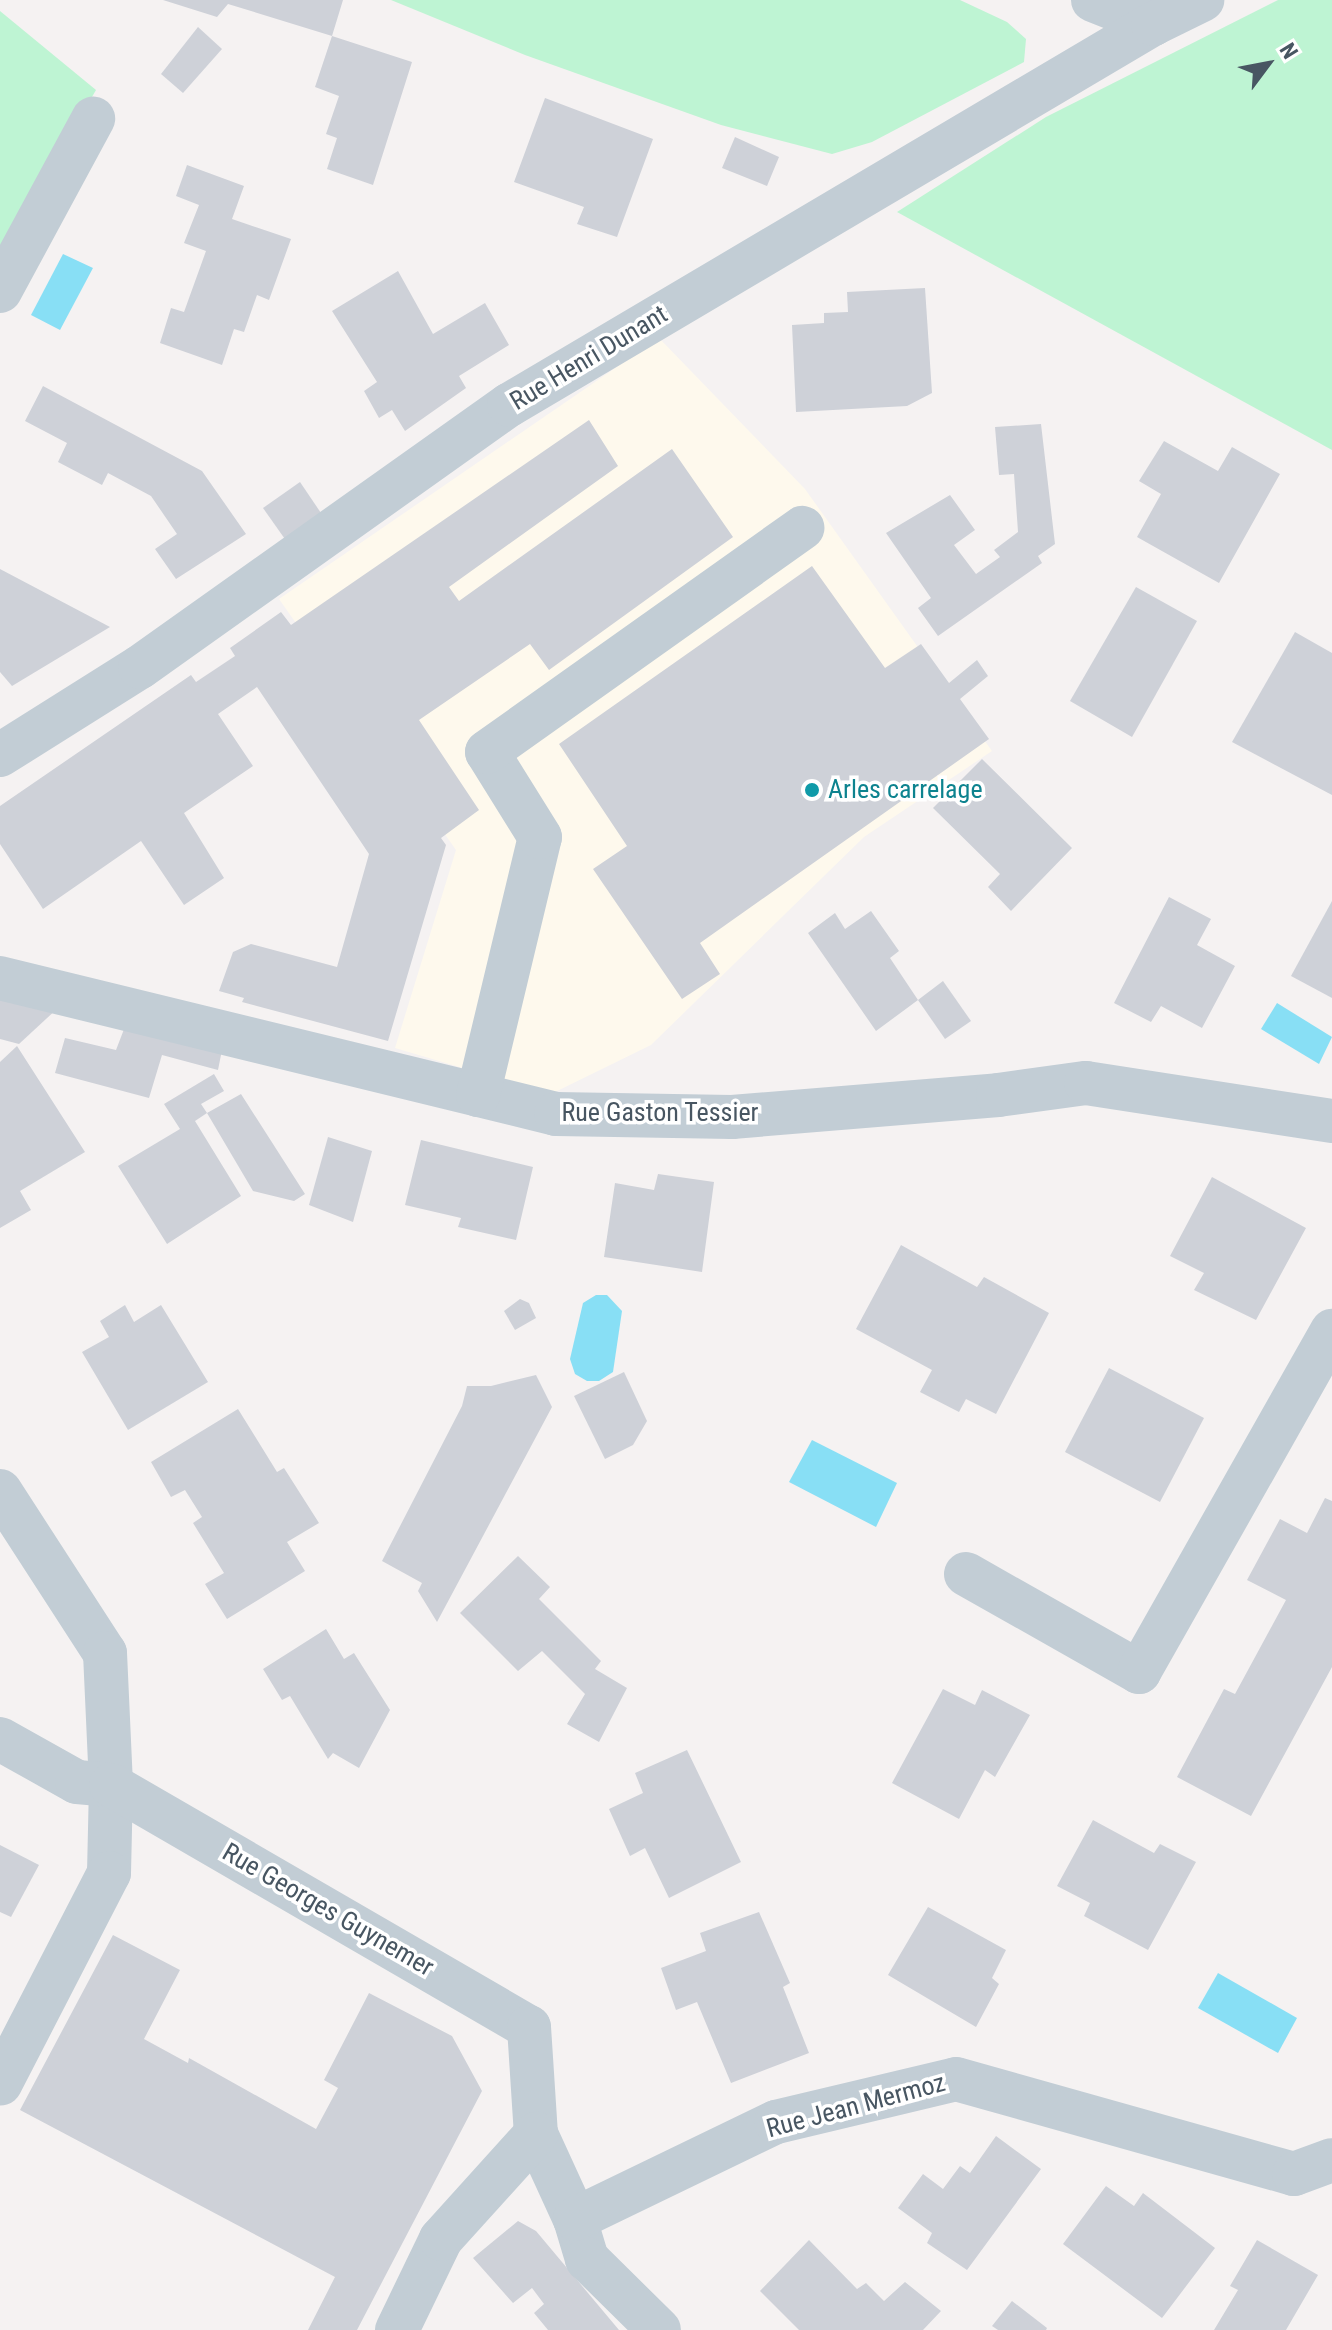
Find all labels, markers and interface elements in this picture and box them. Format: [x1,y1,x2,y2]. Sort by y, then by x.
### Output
north arrow [1228,24,1308,104]
text: N [1275,39,1303,63]
street label: Rue Henri Dunant [505,299,673,417]
place label: Arles carrelage [828,774,983,806]
marker: Arles carrelage [803,781,821,799]
street label: Rue Gaston Tessier [561,1097,759,1129]
street label: Rue Georges Guynemer [217,1837,439,1983]
street label: Rue Jean Mermoz [763,2067,949,2145]

